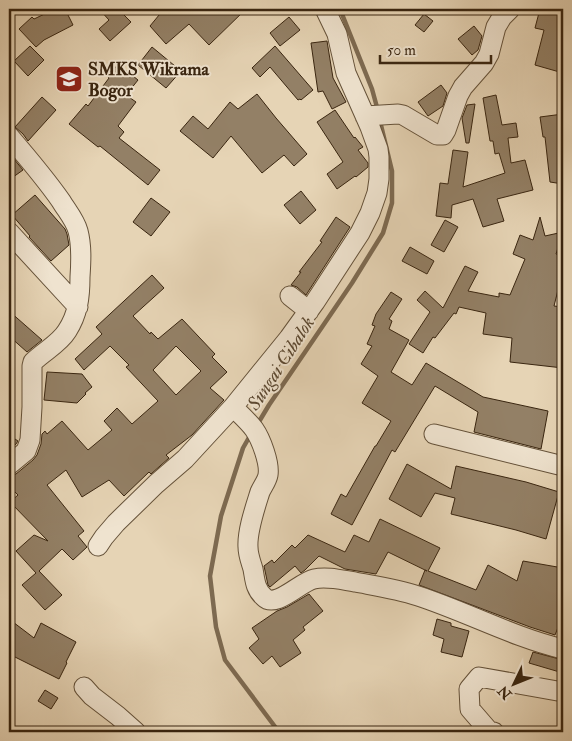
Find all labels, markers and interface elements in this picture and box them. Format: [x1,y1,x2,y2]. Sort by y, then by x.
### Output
scale bar [380,32,491,64]
text: 50 m [387,41,416,60]
place label: SMKS Wikrama Bogor [88,58,209,102]
school or university icon: SMKS Wikrama Bogor [54,64,84,94]
water label: Sungai Cibalok [241,312,320,416]
north arrow [490,658,540,708]
text: N [494,682,516,704]

